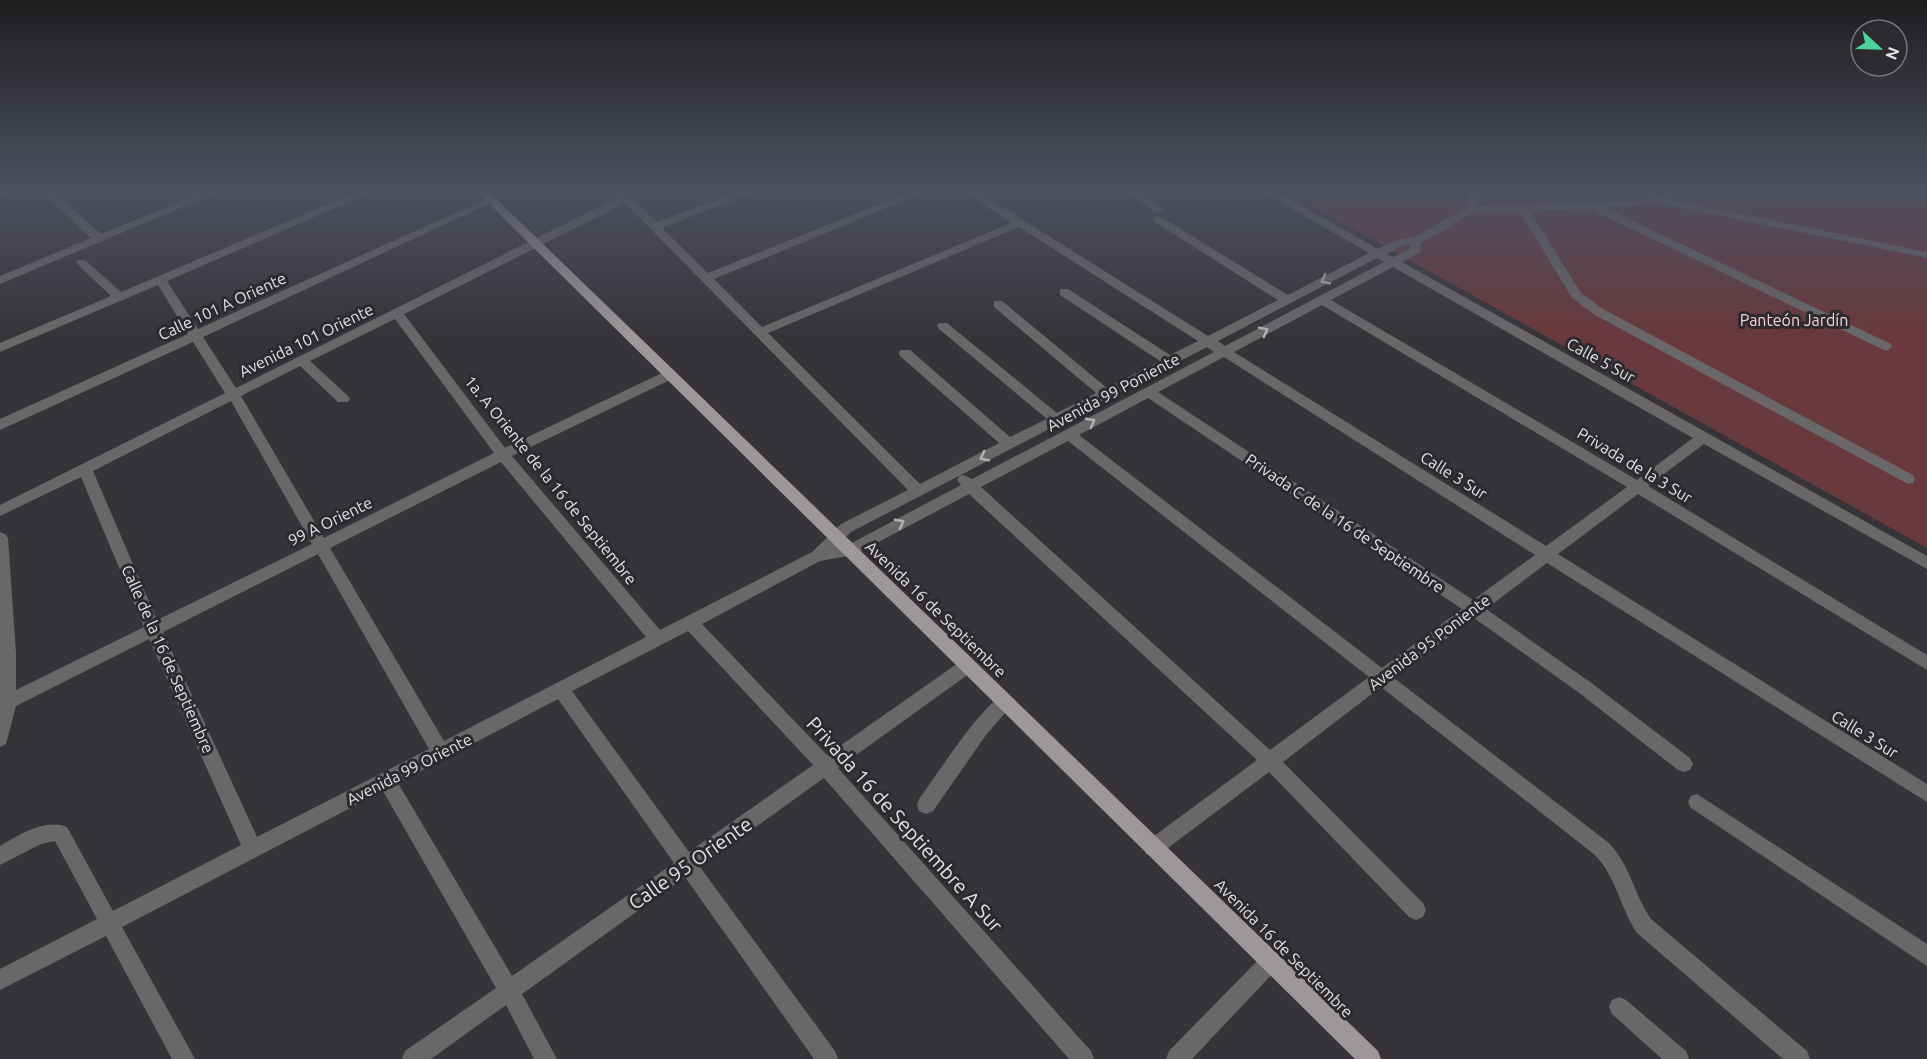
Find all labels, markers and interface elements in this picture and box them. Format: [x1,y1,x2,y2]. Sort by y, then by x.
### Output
north arrow [1849,18,1909,78]
text: N [1882,45,1903,63]
street label: Calle 101 A Oriente [155,268,289,344]
one-way arrow [1321,273,1331,284]
street label: Avenida 101 Oriente [236,300,376,380]
park label: Panteón Jardín [1740,311,1848,329]
one-way arrow [1257,327,1268,338]
street label: Calle 5 Sur [1564,334,1638,386]
street label: Avenida 99 Poniente [1044,349,1182,435]
street label: 1a. A Oriente de la 16 de Septiembre [461,372,641,588]
one-way arrow [1085,418,1096,429]
street label: Privada de la 3 Sur [1574,424,1696,506]
street label: Calle 3 Sur [1417,447,1491,503]
one-way arrow [980,450,990,461]
street label: Privada C de la 16 de Septiembre [1242,450,1448,596]
street label: 99 A Oriente [285,493,375,549]
one-way arrow [894,519,905,530]
street label: Avenida 16 de Septiembre [862,537,1010,681]
street label: Calle de la 16 de Septiembre [118,562,218,756]
street label: Avenida 95 Poniente [1365,590,1493,694]
street label: Calle 3 Sur [1828,706,1902,762]
street label: Privada 16 de Septiembre A Sur [802,712,1008,937]
street label: Avenida 99 Oriente [343,730,475,808]
street label: Calle 95 Oriente [624,812,756,914]
street label: Avenida 16 de Septiembre [1211,875,1357,1021]

